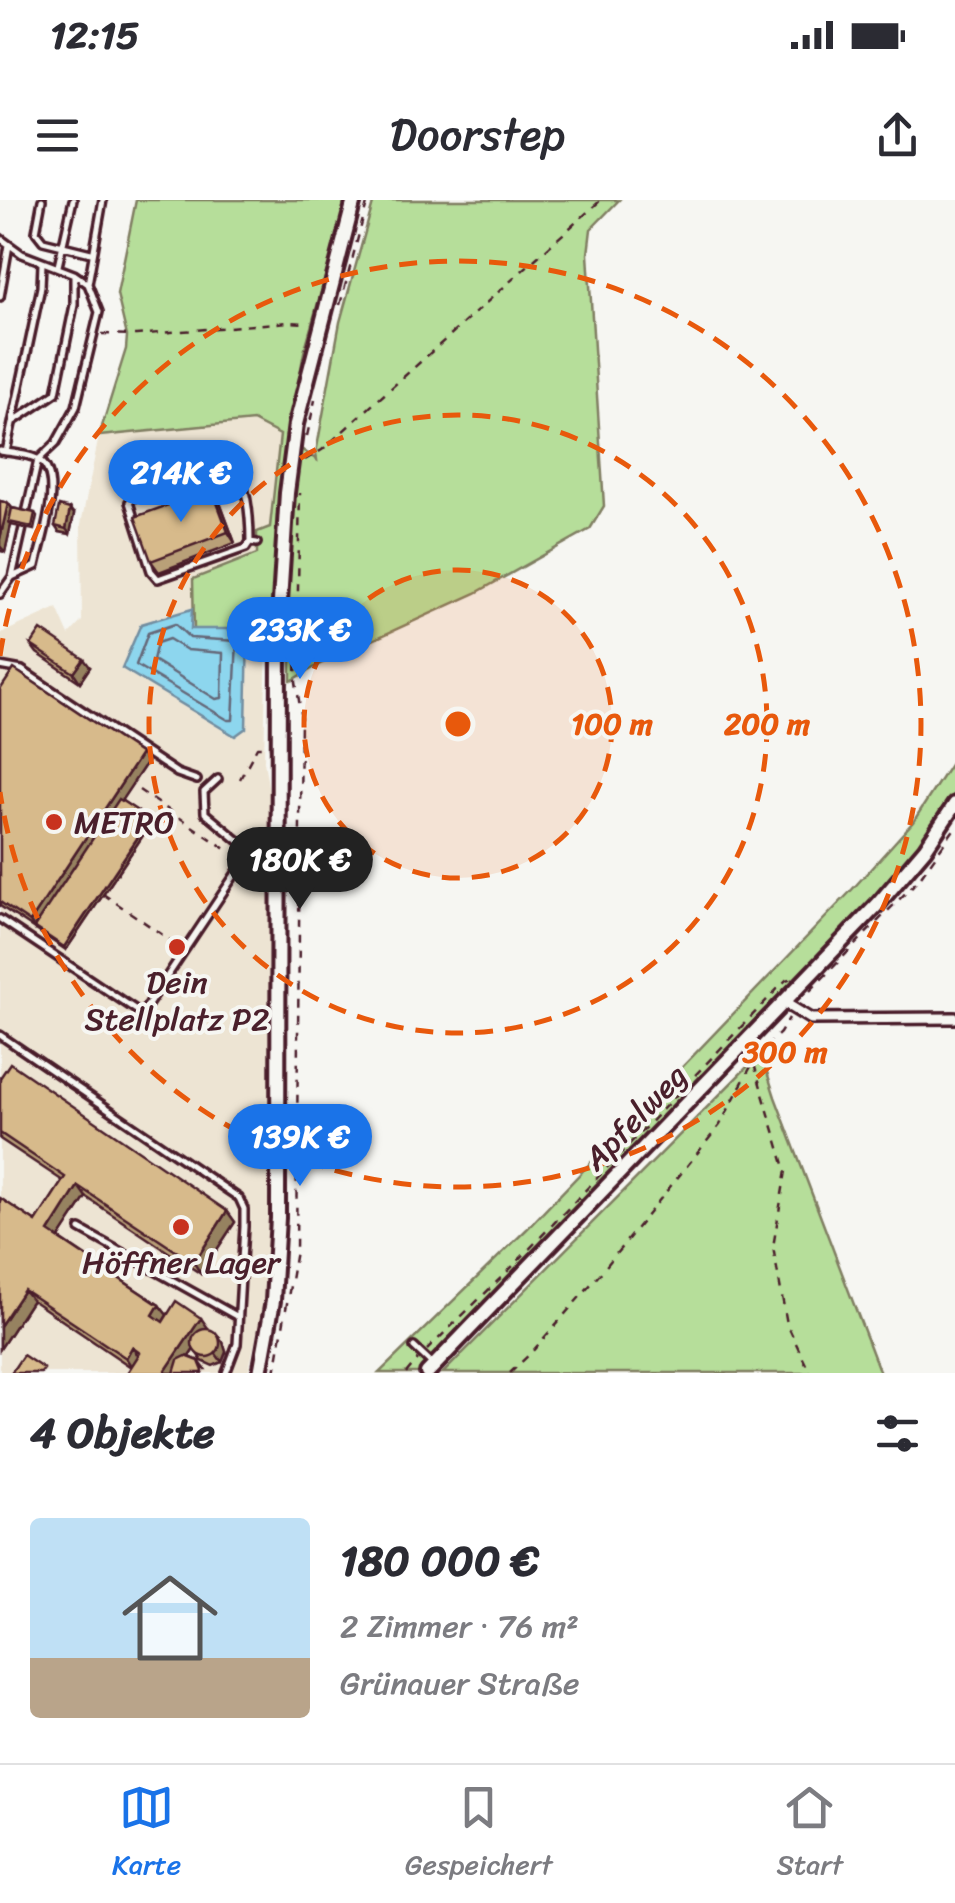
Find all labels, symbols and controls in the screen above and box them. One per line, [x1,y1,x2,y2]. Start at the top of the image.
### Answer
text: 12:15 [50,2,139,69]
text: Doorstep [390,95,565,175]
icon: menu [30,108,85,163]
icon: share [870,108,925,163]
pin: 214K € [100,440,262,525]
text: 214K € [130,444,232,501]
pin: 233K € [219,597,381,682]
text: 233K € [249,601,351,658]
text: 100 m [571,697,653,751]
text: 200 m [724,697,810,751]
centre of rings [440,706,476,742]
place label: METRO [74,794,175,851]
marker: METRO [43,811,65,833]
pin: 180K € [219,827,381,912]
text: 180K € [249,831,351,888]
marker: Dein Stellplatz P2 [166,936,188,958]
place label: Dein Stellplatz P2 [84,954,270,1048]
text: 300 m [741,1025,828,1079]
street label: Apfelweg [568,1050,702,1185]
pin: 139K € [219,1104,381,1189]
text: 139K € [250,1108,350,1165]
marker: Höffner Lager [170,1216,192,1238]
place label: Höffner Lager [82,1234,282,1291]
text: 4 Objekte [30,1396,215,1470]
icon: filters [870,1406,925,1461]
text: 180 000 € [340,1524,539,1598]
icon: home [110,1558,230,1678]
text: 2 Zimmer · 76 m² [340,1598,579,1655]
text: Grünauer Straße [340,1655,579,1712]
tab: Karte [112,1780,181,1889]
tab: Gespeichert [405,1780,552,1889]
tab: Start [776,1780,843,1889]

